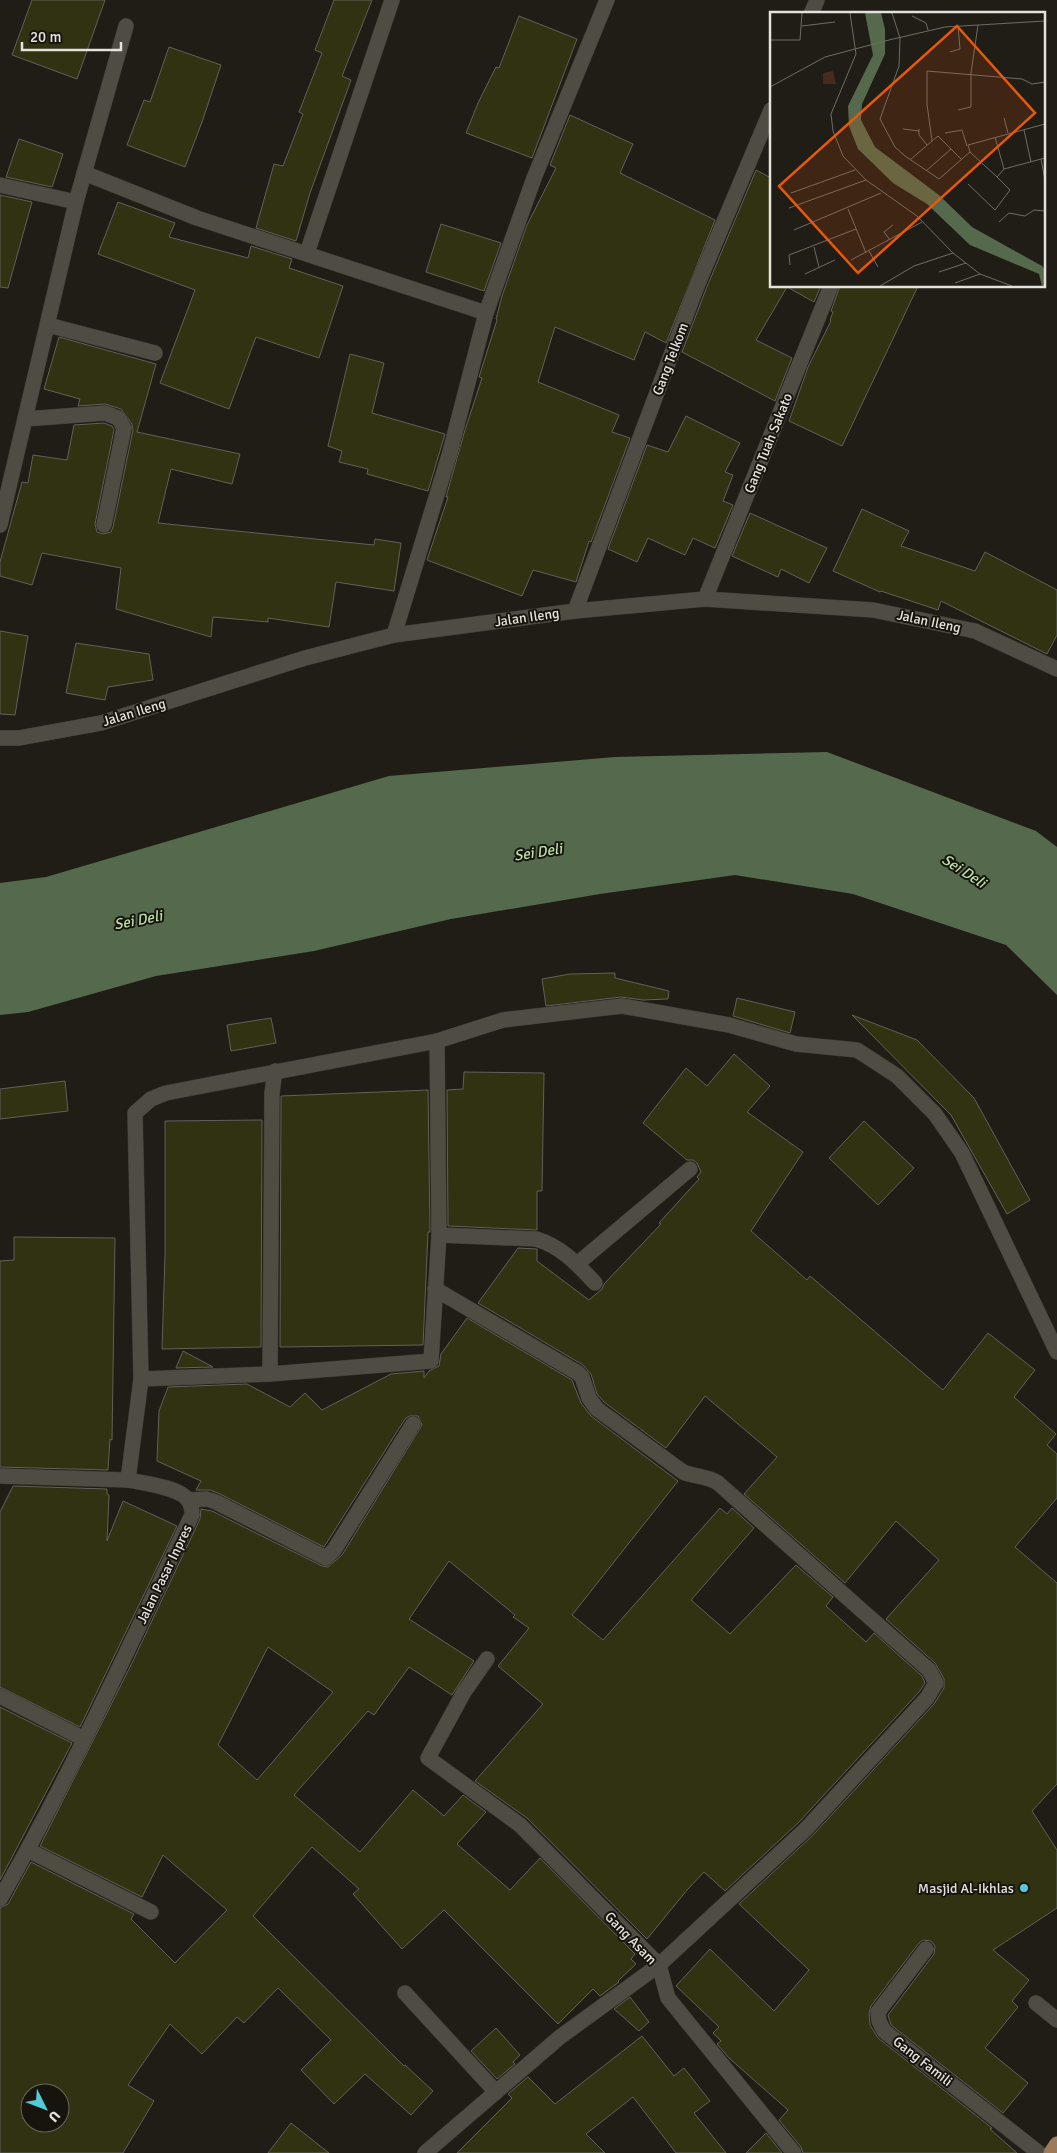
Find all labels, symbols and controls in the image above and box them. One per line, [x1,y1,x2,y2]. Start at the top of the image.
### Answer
inset map [770,12,1044,288]
scale bar [22,20,121,52]
text: 20 m [30,28,61,46]
street label: Gang Telkom [649,321,692,398]
street label: Gang Tuah Sakato [741,391,796,496]
street label: Jalan Ileng [494,605,560,630]
street label: Jalan Ileng [895,606,962,637]
street label: Jalan Ileng [101,695,168,730]
water label: Sei Deli [512,839,565,865]
water label: Sei Deli [939,850,991,893]
water label: Sei Deli [112,906,166,933]
street label: Jalan Pasar Inpres [133,1522,196,1627]
place label: Masjid Al-Ikhlas [918,1880,1014,1897]
marker: Masjid Al-Ikhlas [1018,1882,1030,1894]
street label: Gang Asam [601,1908,660,1968]
street label: Gang Famili [890,2033,956,2090]
north arrow [20,2083,70,2133]
text: U [45,2107,64,2126]

